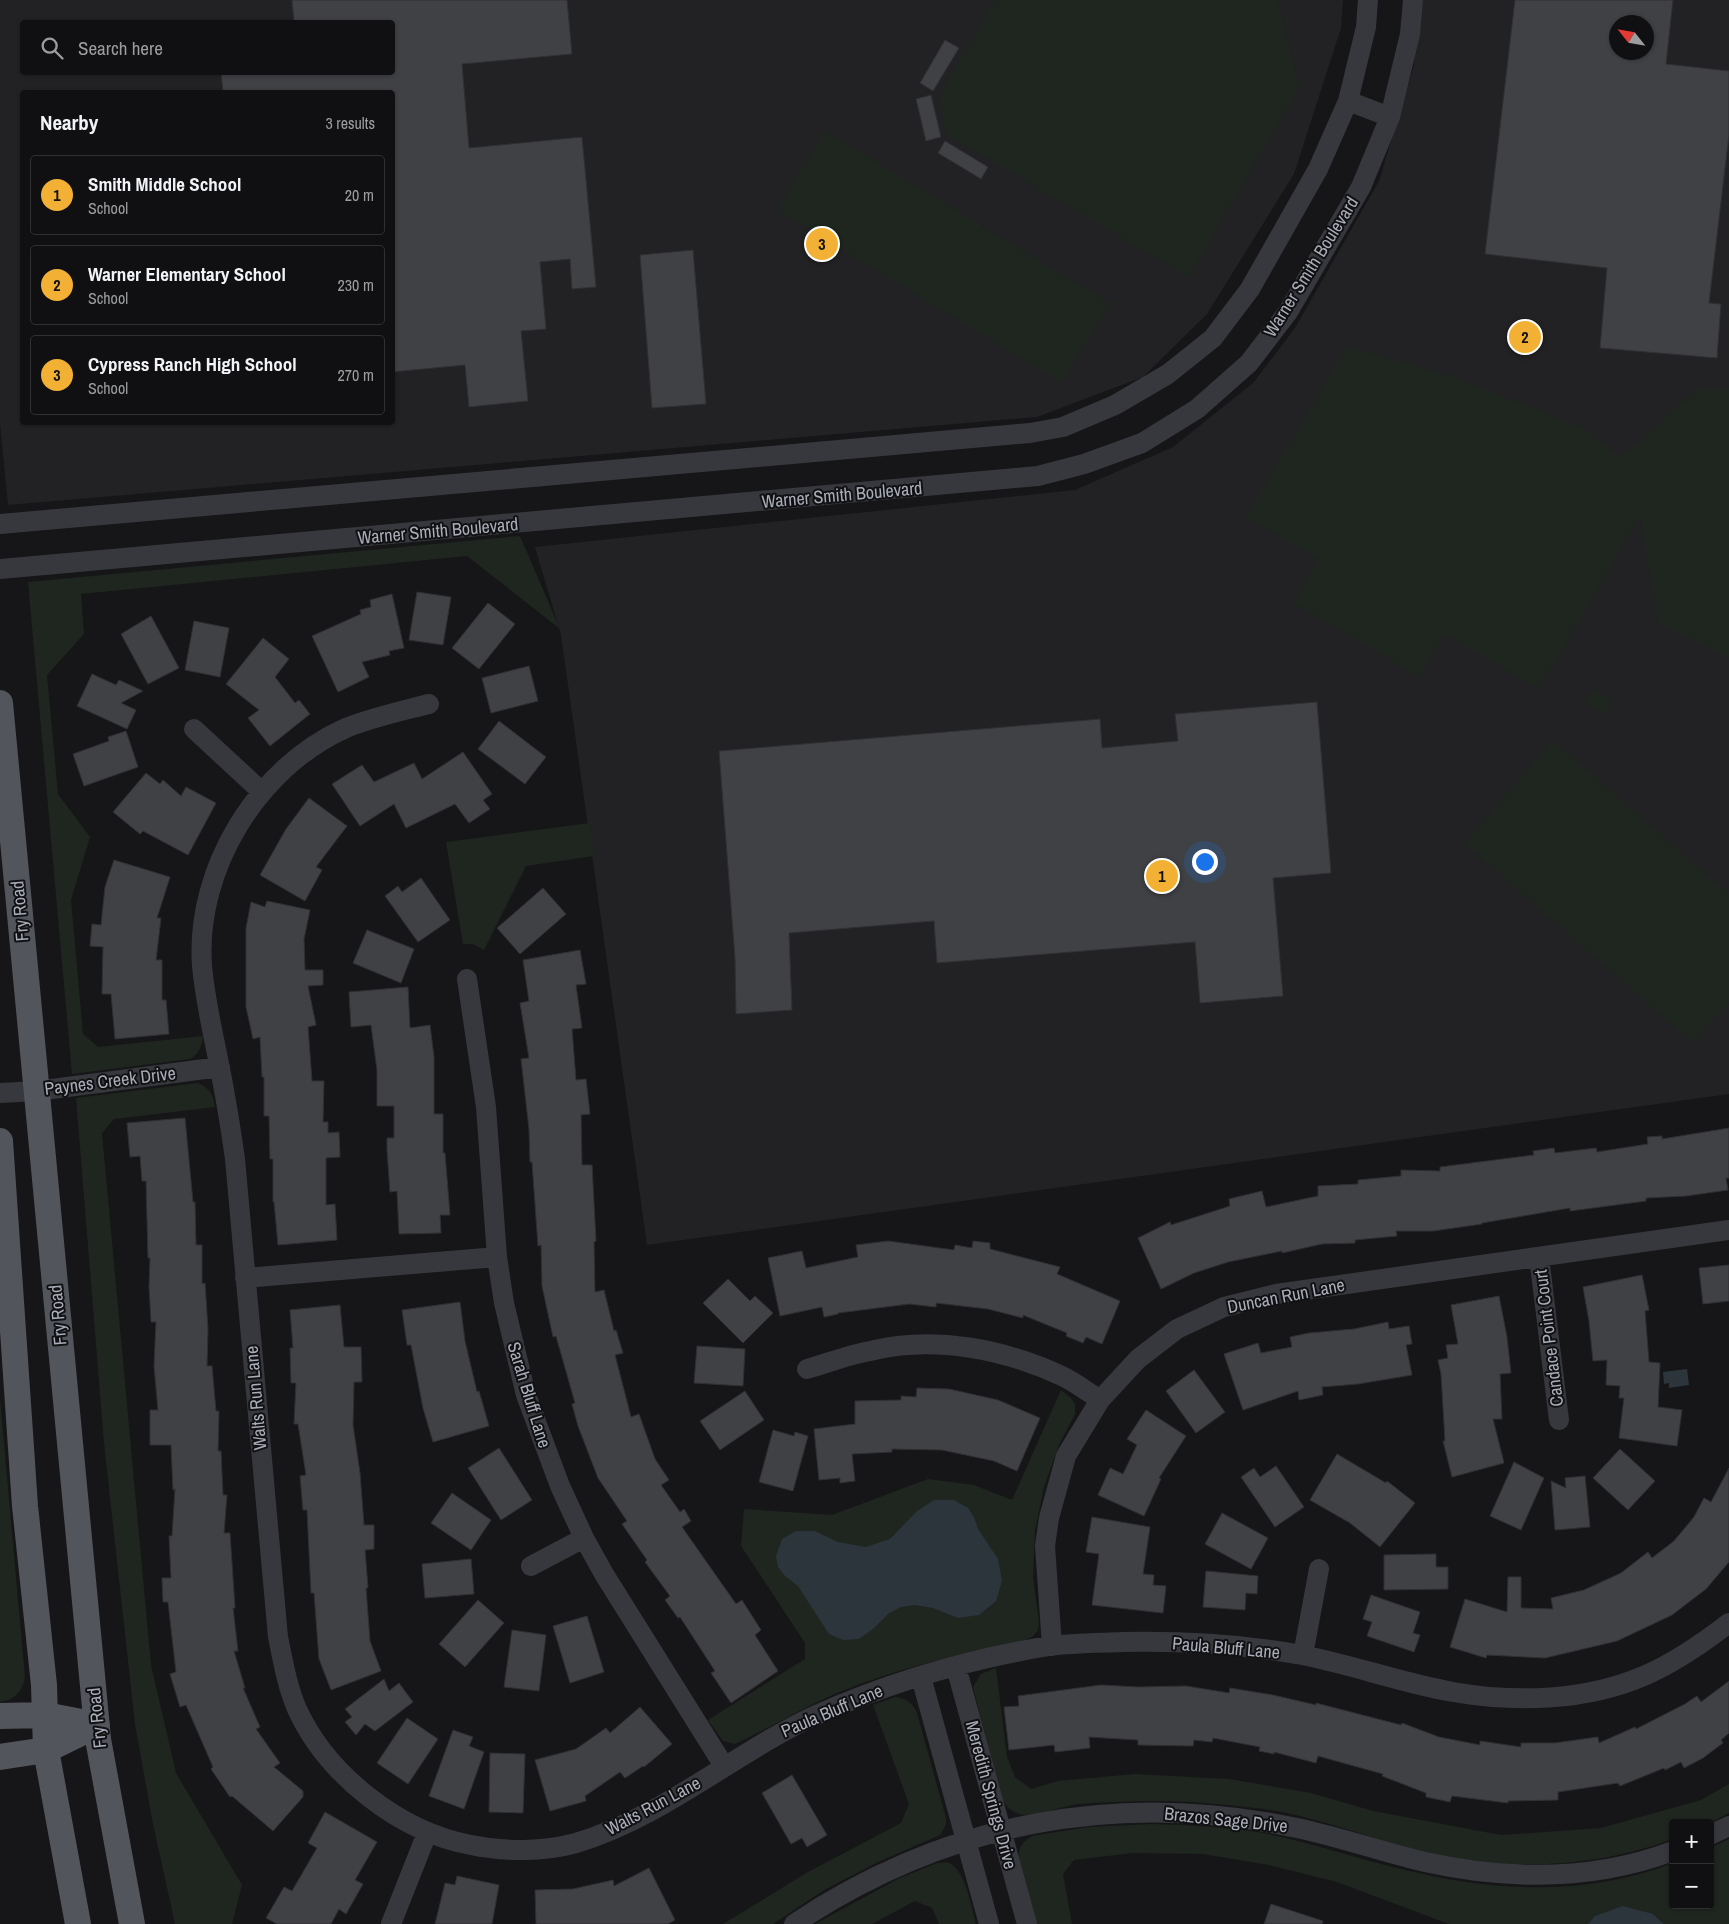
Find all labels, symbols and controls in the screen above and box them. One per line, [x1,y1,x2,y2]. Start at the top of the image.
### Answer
north arrow [1609,15,1654,60]
search box [20,20,395,75]
icon: search [38,34,66,62]
text: Search here [78,35,163,61]
text: Nearby [40,108,98,137]
text: 3 results [325,112,375,134]
text: Smith Middle School [88,171,241,197]
text: 1 [53,184,61,206]
text: 20 m [345,184,374,206]
street label: Warner Smith Boulevard [1257,192,1364,342]
text: School [88,197,128,219]
pin: 3 [806,225,838,263]
text: Warner Elementary School [88,261,286,287]
text: 2 [53,274,61,296]
text: 230 m [338,274,374,296]
text: School [88,287,128,309]
pin: 2 [1509,318,1541,356]
text: Cypress Ranch High School [88,351,297,377]
text: 3 [53,364,61,386]
text: 270 m [338,364,374,386]
text: School [88,377,128,399]
street label: Warner Smith Boulevard [761,475,923,514]
street label: Warner Smith Boulevard [357,511,519,550]
your location [1192,849,1218,875]
pin: 1 [1146,857,1178,895]
street label: Fry Road [4,880,35,942]
street label: Paynes Creek Drive [43,1060,177,1101]
street label: Candace Point Court [1528,1268,1569,1408]
street label: Duncan Run Lane [1225,1272,1347,1319]
street label: Fry Road [42,1284,73,1346]
street label: Sarah Bluff Lane [501,1339,557,1451]
street label: Walts Run Lane [238,1345,273,1451]
street label: Paula Bluff Lane [1171,1630,1281,1665]
street label: Paula Bluff Lane [777,1678,886,1743]
street label: Fry Road [81,1687,112,1750]
street label: Meredith Springs Drive [960,1718,1023,1872]
street label: Walts Run Lane [601,1770,705,1841]
street label: Brazos Sage Drive [1163,1801,1289,1838]
map controls [1669,1819,1714,1909]
button: + [1669,1819,1714,1864]
button: − [1669,1864,1714,1909]

